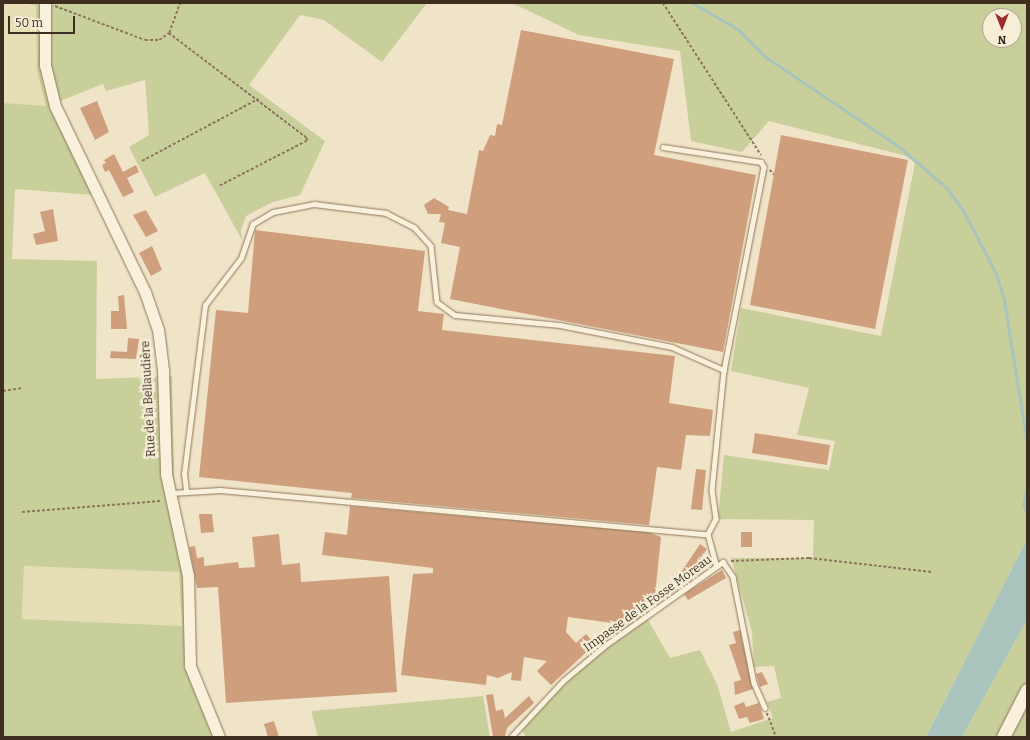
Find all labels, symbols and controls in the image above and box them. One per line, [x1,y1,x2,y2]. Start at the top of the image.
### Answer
scale bar [10,8,77,34]
north arrow [982,8,1022,48]
text: 50 m [15,16,43,30]
text: N [998,33,1006,46]
street label: Rue de la Bellaudière [139,341,159,457]
street label: Impasse de la Fosse Moreau [581,553,715,655]

